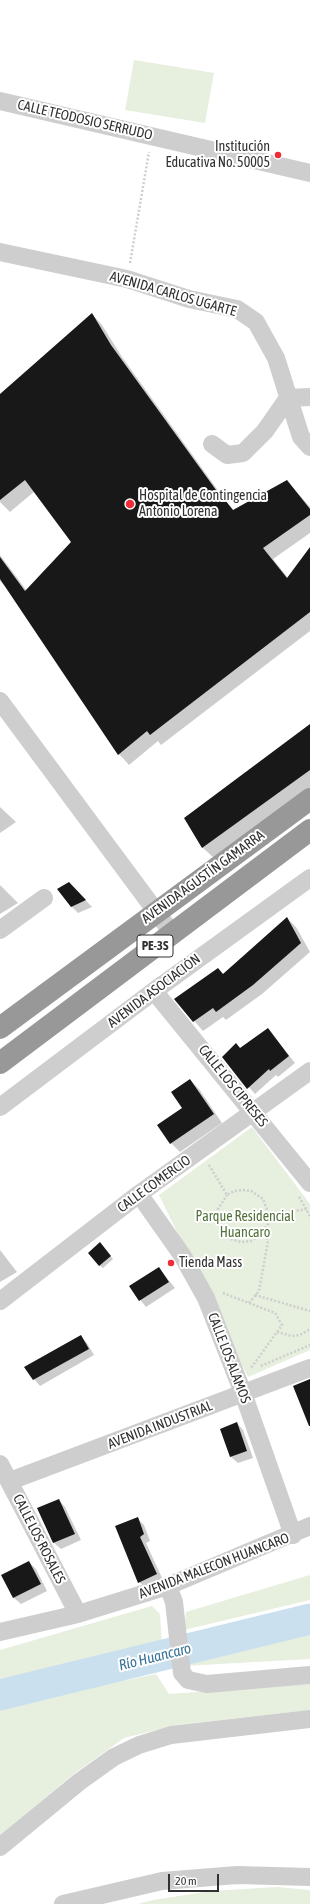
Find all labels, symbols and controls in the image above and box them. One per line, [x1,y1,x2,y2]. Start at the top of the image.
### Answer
street label: CALLE TEODOSIO SERRUDO [16,96,154,144]
place label: Institución Educativa No. 50005 [165,139,270,172]
marker: Institución Educativa No. 50005 [273,150,283,160]
street label: AVENIDA CARLOS UGARTE [108,268,238,320]
place label: Hospital de Contingencia Antonio Lorena [139,488,267,520]
marker: Hospital de Contingencia Antonio Lorena [124,498,136,510]
street label: AVENIDA AGUSTÍN GAMARRA [138,827,268,927]
road number: PE-3S [137,935,173,957]
street label: AVENIDA ASOCIACIÓN [104,951,204,1031]
street label: CALLE LOS CIPRESES [195,1042,271,1130]
street label: CALLE COMERCIO [114,1152,194,1216]
park label: Parque Residencial Huancaro [196,1209,294,1242]
place label: Tienda Mass [179,1255,242,1271]
marker: Tienda Mass [166,1258,176,1268]
street label: CALLE LOS ALAMOS [204,1310,254,1406]
street label: AVENIDA INDUSTRIAL [105,1397,215,1453]
street label: CALLE LOS ROSALES [9,1492,69,1586]
street label: AVENIDA MALECON HUANCARO [137,1530,291,1602]
water label: Río Huancaro [117,1639,193,1675]
scale bar [170,1866,221,1892]
text: 20 m [175,1874,197,1888]

